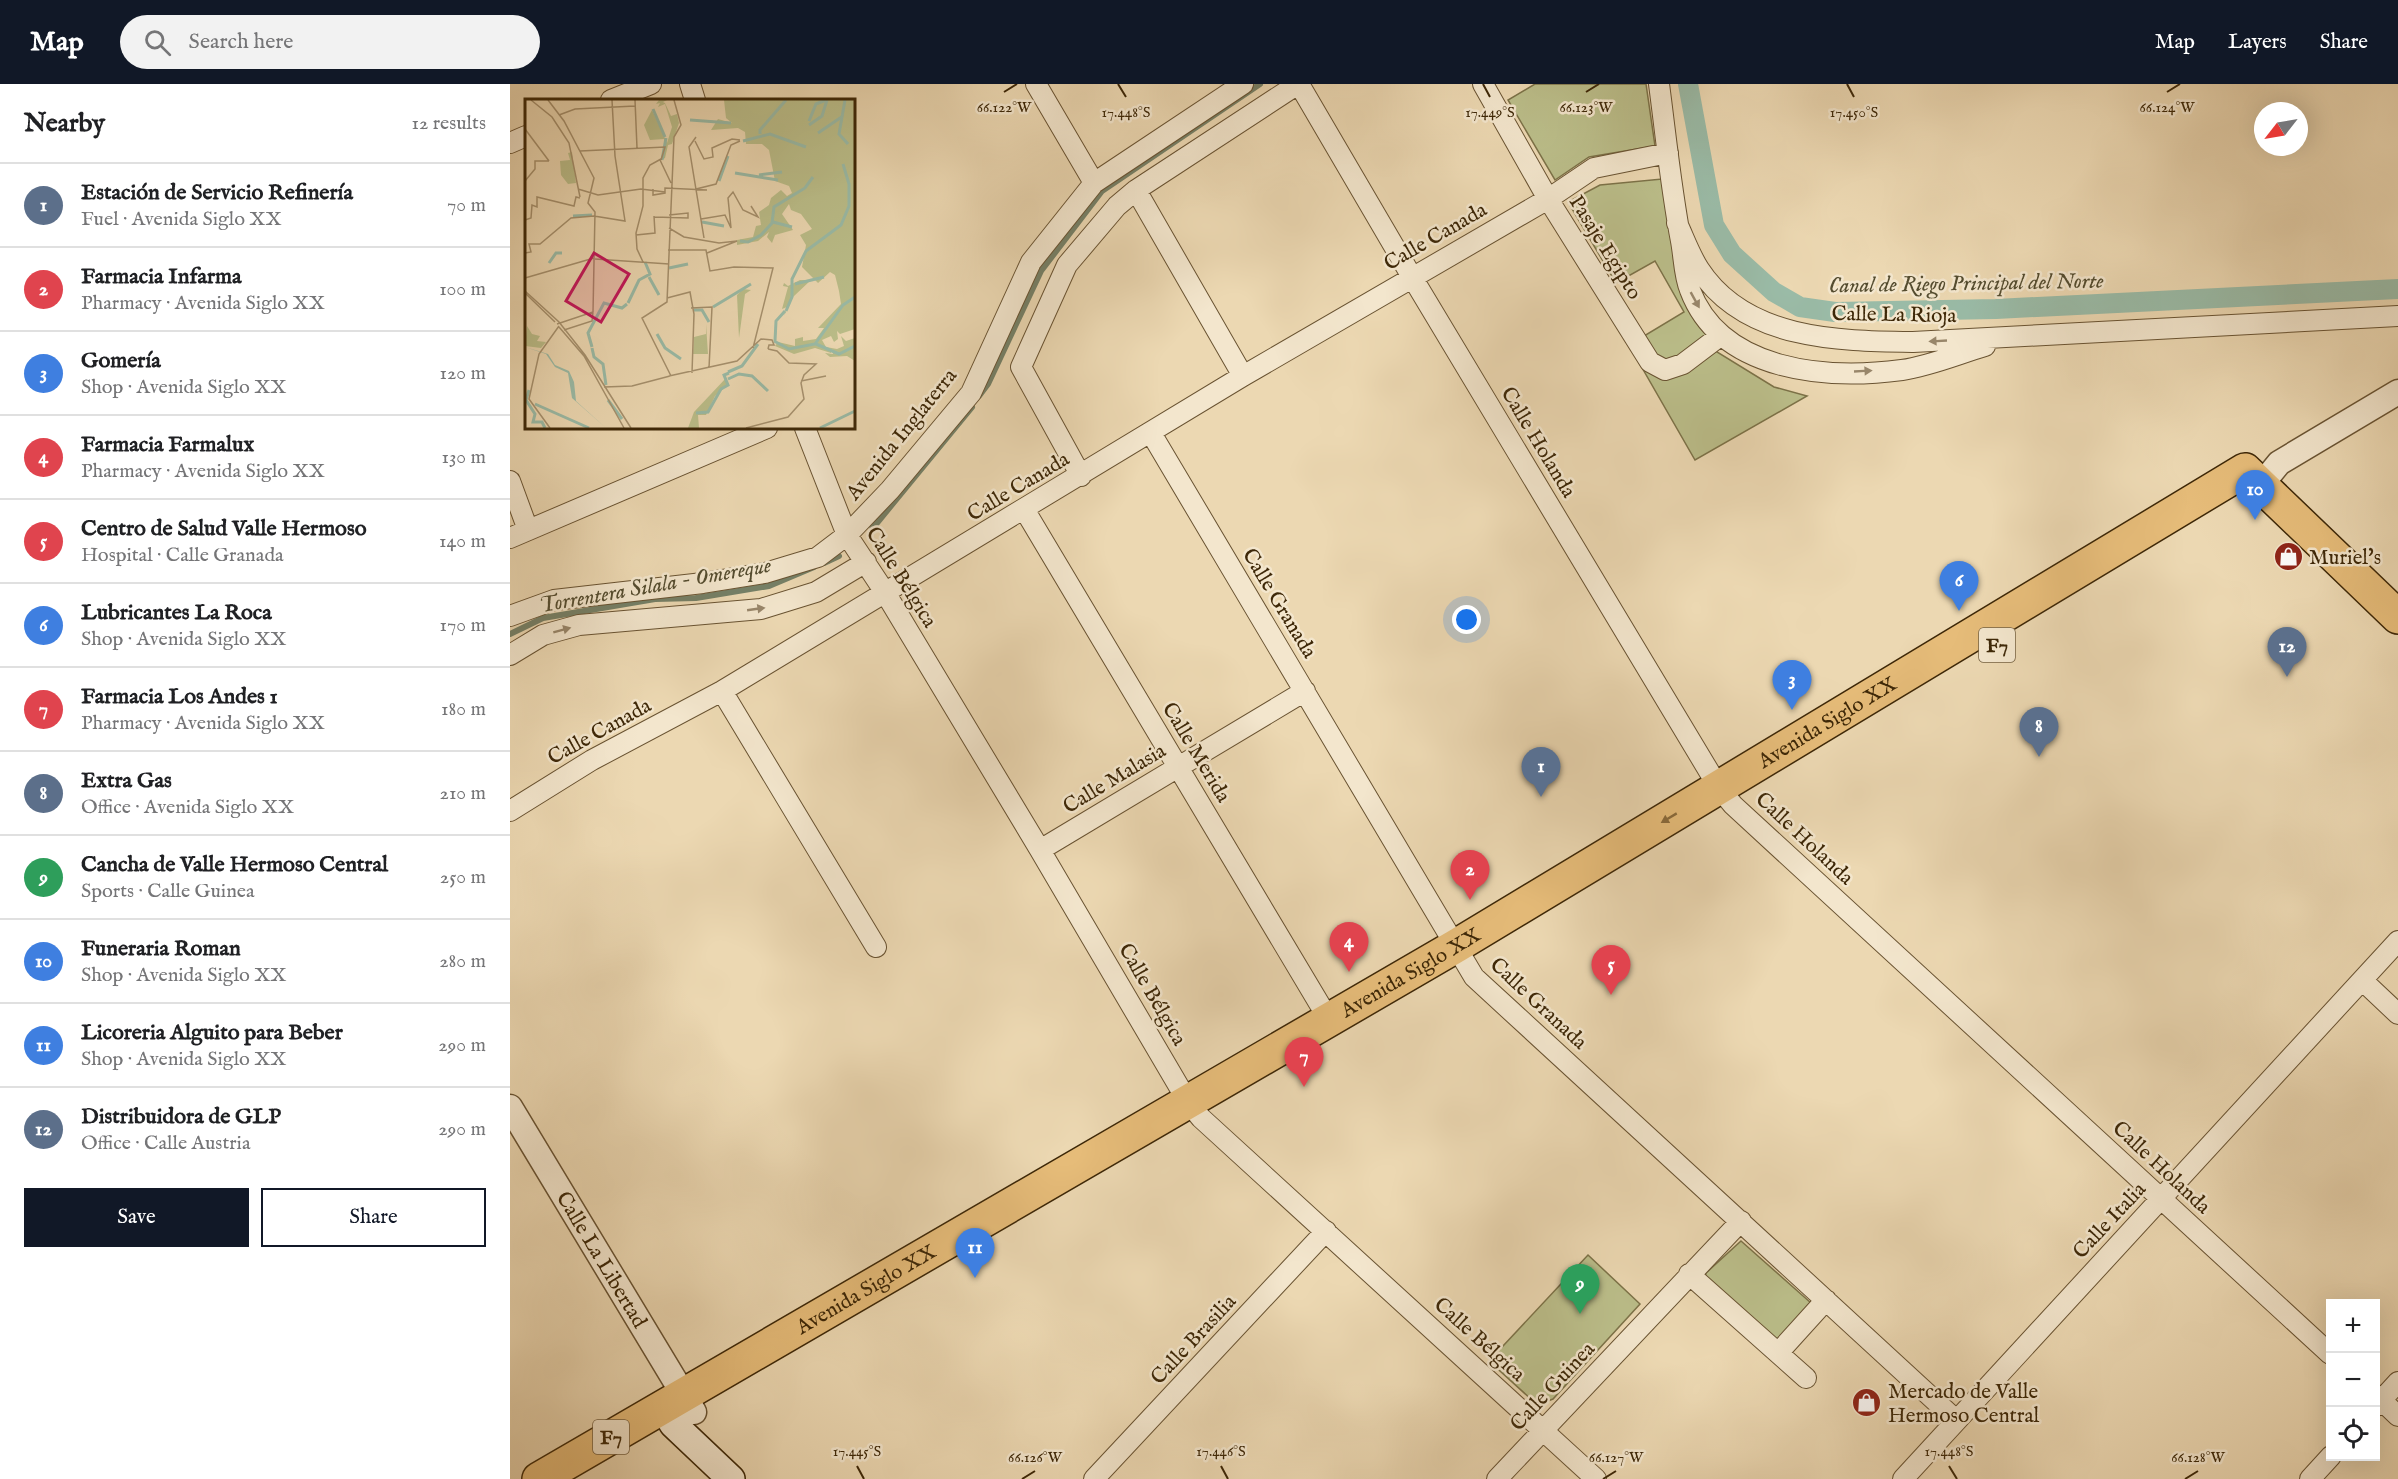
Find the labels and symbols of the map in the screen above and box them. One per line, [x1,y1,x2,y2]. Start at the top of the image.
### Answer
text: 66.122°W [977,98,1032,117]
text: 66.123°W [1559,98,1613,117]
text: 66.124°W [2140,98,2195,117]
inset map [525,99,855,429]
north arrow [2254,102,2308,156]
text: 17.448°S [1102,103,1150,122]
text: 17.449°S [1465,103,1515,122]
text: 17.450°S [1830,103,1878,122]
street label: Pasaje Egipto [1562,191,1647,305]
street label: Calle Canada [1379,197,1493,278]
water label: Canal de Riego Principal del Norte [1828,268,2104,300]
one-way arrow [1690,292,1700,309]
street label: Calle La Rioja [1831,301,1958,330]
one-way arrow [1929,336,1948,346]
street label: Avenida Inglaterra [840,363,964,507]
one-way arrow [1853,367,1872,376]
street label: Calle Holanda [1494,382,1582,504]
street label: Calle Canada [963,446,1076,528]
pin: 10 [2236,470,2274,520]
street label: Calle Bélgica [859,522,943,634]
shop icon: Muriel's [2272,541,2304,573]
street label: Calle Granada [1235,544,1323,665]
place label: Muriel's [2309,545,2381,572]
water label: Torrentera Silala - Omereque [537,552,774,620]
pin: 6 [1940,562,1978,611]
one-way arrow [746,604,765,614]
your location [1452,605,1481,634]
one-way arrow [553,624,571,634]
road number: F7 [1979,628,2015,662]
pin: 12 [2268,628,2306,677]
pin: 3 [1772,660,1812,710]
street label: Avenida Siglo XX [1753,671,1902,776]
street label: Calle Canada [543,692,657,772]
street label: Calle Merida [1155,698,1237,809]
pin: 8 [2020,708,2059,757]
street label: Calle Malasia [1058,738,1172,821]
pin: 1 [1522,748,1560,797]
street label: Calle Holanda [1749,787,1860,892]
one-way arrow [1660,813,1677,823]
pin: 2 [1450,850,1490,900]
pin: 4 [1330,922,1368,972]
street label: Avenida Siglo XX [1335,922,1486,1026]
street label: Calle Bélgica [1112,939,1192,1052]
pin: 5 [1592,946,1630,995]
street label: Calle Granada [1484,952,1593,1057]
pin: 7 [1284,1038,1324,1087]
street label: Calle Holanda [2106,1116,2217,1221]
street label: Calle Italia [2068,1176,2153,1265]
street label: Calle La Libertad [549,1187,653,1334]
pin: 11 [956,1228,994,1278]
street label: Avenida Siglo XX [791,1239,941,1342]
pin: 9 [1560,1264,1600,1314]
street label: Calle Brasilia [1145,1289,1243,1391]
street label: Calle Bélgica [1428,1292,1531,1389]
street label: Calle Guinea [1505,1336,1602,1437]
place label: Mercado de Valle Hermoso Central [1888,1379,2040,1430]
shop icon: Mercado de Valle Hermoso Central [1851,1387,1883,1419]
road number: F7 [593,1420,629,1454]
text: 17.445°S [833,1442,881,1461]
text: 17.446°S [1196,1442,1246,1461]
text: 17.448°S [1925,1442,1973,1461]
text: 66.126°W [1008,1448,1063,1467]
text: 66.127°W [1589,1448,1644,1467]
text: 66.128°W [2171,1448,2225,1467]

